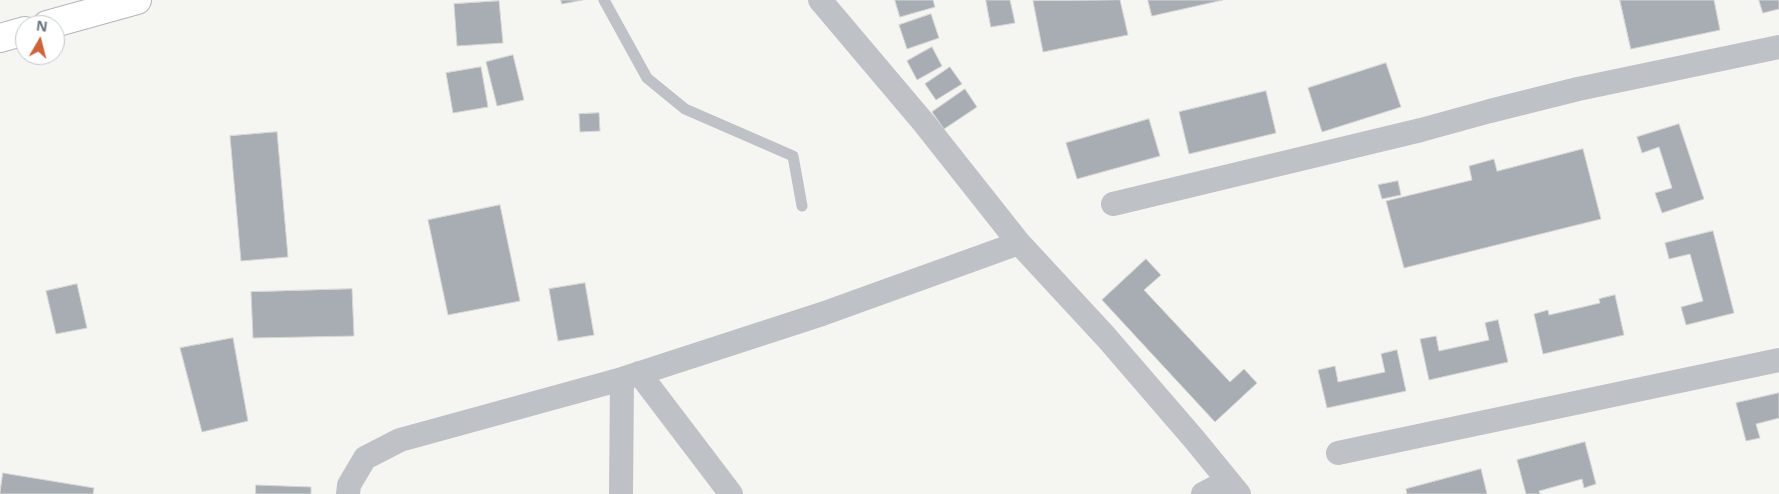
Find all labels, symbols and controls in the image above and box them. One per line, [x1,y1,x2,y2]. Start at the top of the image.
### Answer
north arrow [15,15,65,65]
text: N [35,15,49,36]

